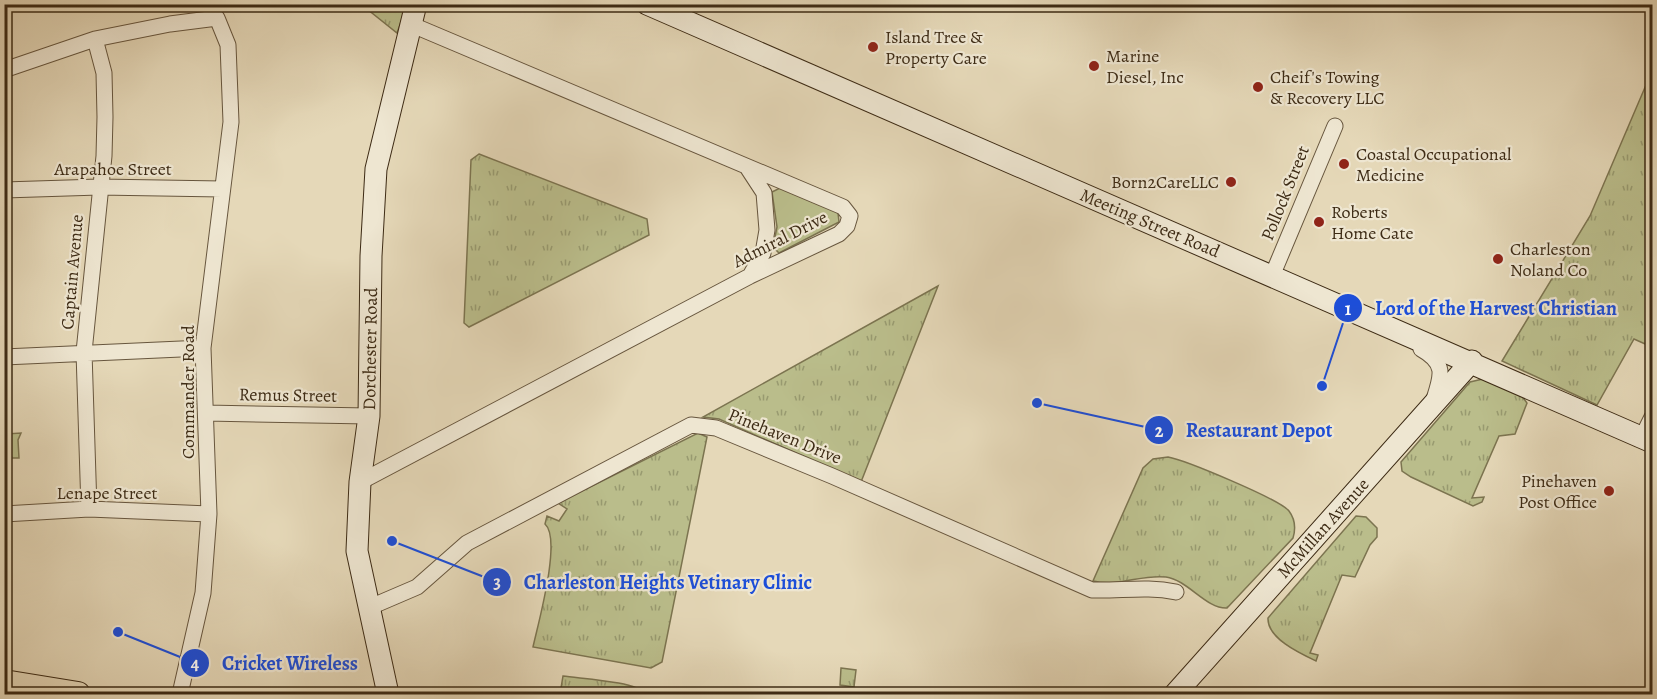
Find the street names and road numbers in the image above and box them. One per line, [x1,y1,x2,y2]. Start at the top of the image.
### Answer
street label: Pollock Street [1255,142,1315,244]
street label: Arapahoe Street [53,157,172,181]
street label: Meeting Street Road [1076,183,1224,263]
street label: Admiral Drive [728,205,832,274]
street label: Captain Avenue [55,213,89,331]
street label: Dorchester Road [357,287,383,411]
street label: Commander Road [176,325,200,459]
street label: Remus Street [239,382,337,408]
street label: Pinehaven Drive [725,402,845,470]
street label: McMillan Avenue [1272,473,1374,583]
street label: Lenape Street [57,481,157,505]

